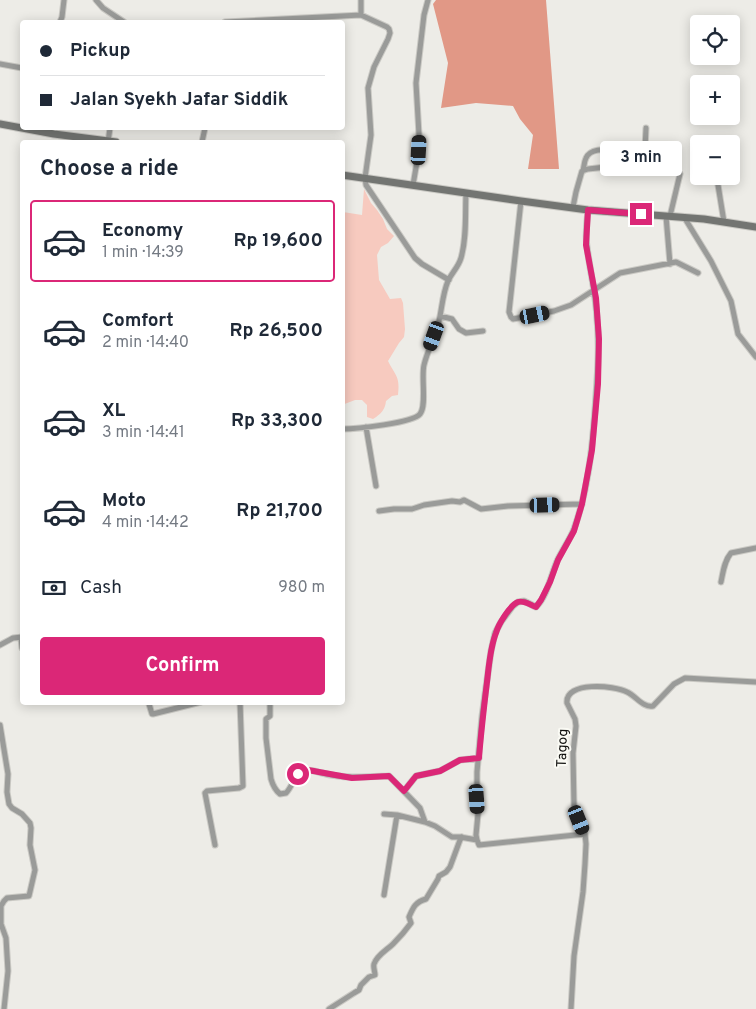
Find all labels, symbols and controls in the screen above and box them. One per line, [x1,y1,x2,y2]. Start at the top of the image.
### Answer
map controls [690,15,740,185]
button: locate [690,15,740,65]
text: Pickup [70,39,130,63]
button: + [690,75,740,125]
text: Jalan Syekh Jafar Siddik [70,88,288,112]
car [410,135,427,165]
button: − [690,135,740,185]
callout: 3 min [600,142,682,176]
text: 3 min [620,148,662,168]
text: Choose a ride [40,156,178,183]
route end [630,203,652,225]
icon: car [42,219,87,264]
text: Economy [102,219,183,243]
text: Rp 19,600 [233,229,323,253]
text: 1 min · 14:39 [102,243,184,263]
car [518,305,551,325]
icon: car [42,309,87,354]
text: Comfort [102,309,174,333]
text: Rp 26,500 [230,319,323,343]
car [421,319,446,353]
text: 2 min · 14:40 [102,333,189,353]
icon: car [42,399,87,444]
text: XL [102,399,125,423]
text: Rp 33,300 [231,409,323,433]
text: 3 min · 14:41 [102,423,185,443]
icon: car [42,489,87,534]
text: Moto [102,489,146,513]
car [529,497,560,513]
text: Rp 21,700 [236,499,323,523]
text: 4 min · 14:42 [102,513,189,533]
icon: cash [40,574,68,602]
text: Cash [80,576,122,600]
text: 980 m [278,578,325,598]
button: Confirm [40,637,325,695]
street label: Tagog [554,728,572,768]
route start [287,763,309,785]
car [468,784,485,814]
car [566,803,591,837]

